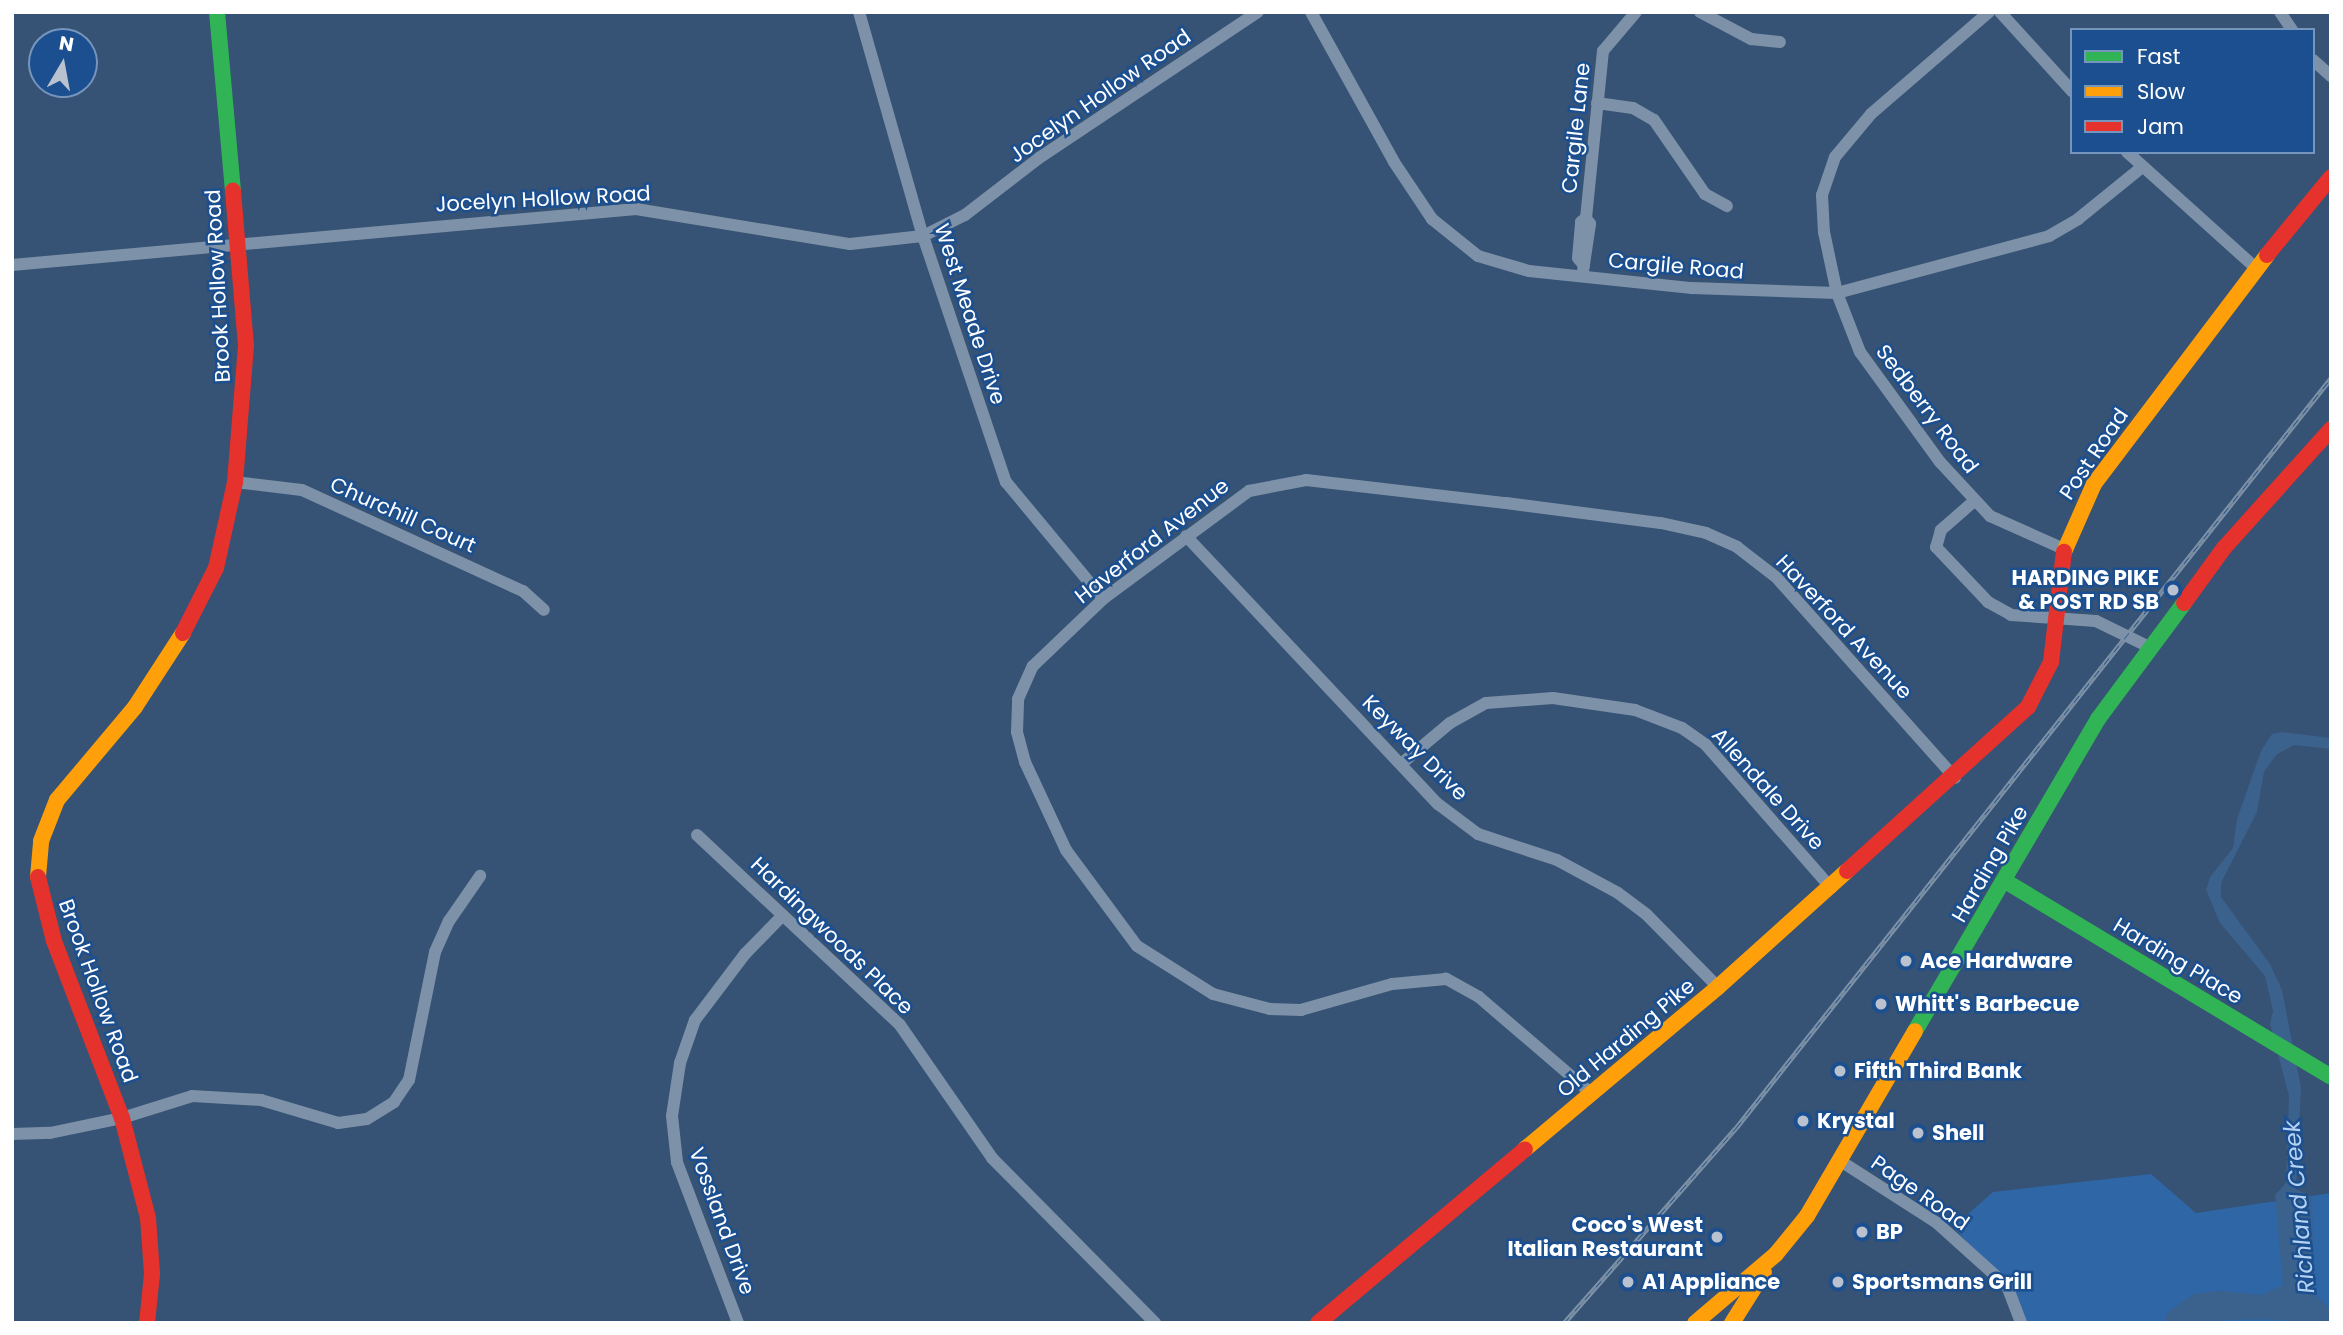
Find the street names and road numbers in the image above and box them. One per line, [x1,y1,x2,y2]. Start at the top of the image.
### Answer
street label: Jocelyn Hollow Road [1004,24,1196,168]
street label: Cargile Lane [1557,61,1595,195]
street label: Jocelyn Hollow Road [435,181,651,217]
street label: Brook Hollow Road [200,189,236,383]
street label: West Meade Drive [929,220,1011,408]
street label: Cargile Road [1607,248,1745,284]
street label: Sedberry Road [1870,340,1984,478]
street label: Post Road [2054,404,2134,504]
street label: Churchill Court [326,472,480,558]
street label: Haverford Avenue [1070,473,1234,609]
street label: Haverford Avenue [1771,550,1917,704]
street label: Keyway Drive [1357,690,1473,806]
street label: Allendale Drive [1707,723,1829,855]
street label: Harding Pike [1947,801,2033,927]
street label: Hardingwoods Place [746,852,918,1020]
street label: Brook Hollow Road [53,896,143,1086]
street label: Harding Place [2109,912,2247,1010]
street label: Old Harding Pike [1552,973,1700,1103]
street label: Vossland Drive [684,1144,760,1298]
street label: Page Road [1866,1150,1974,1236]

